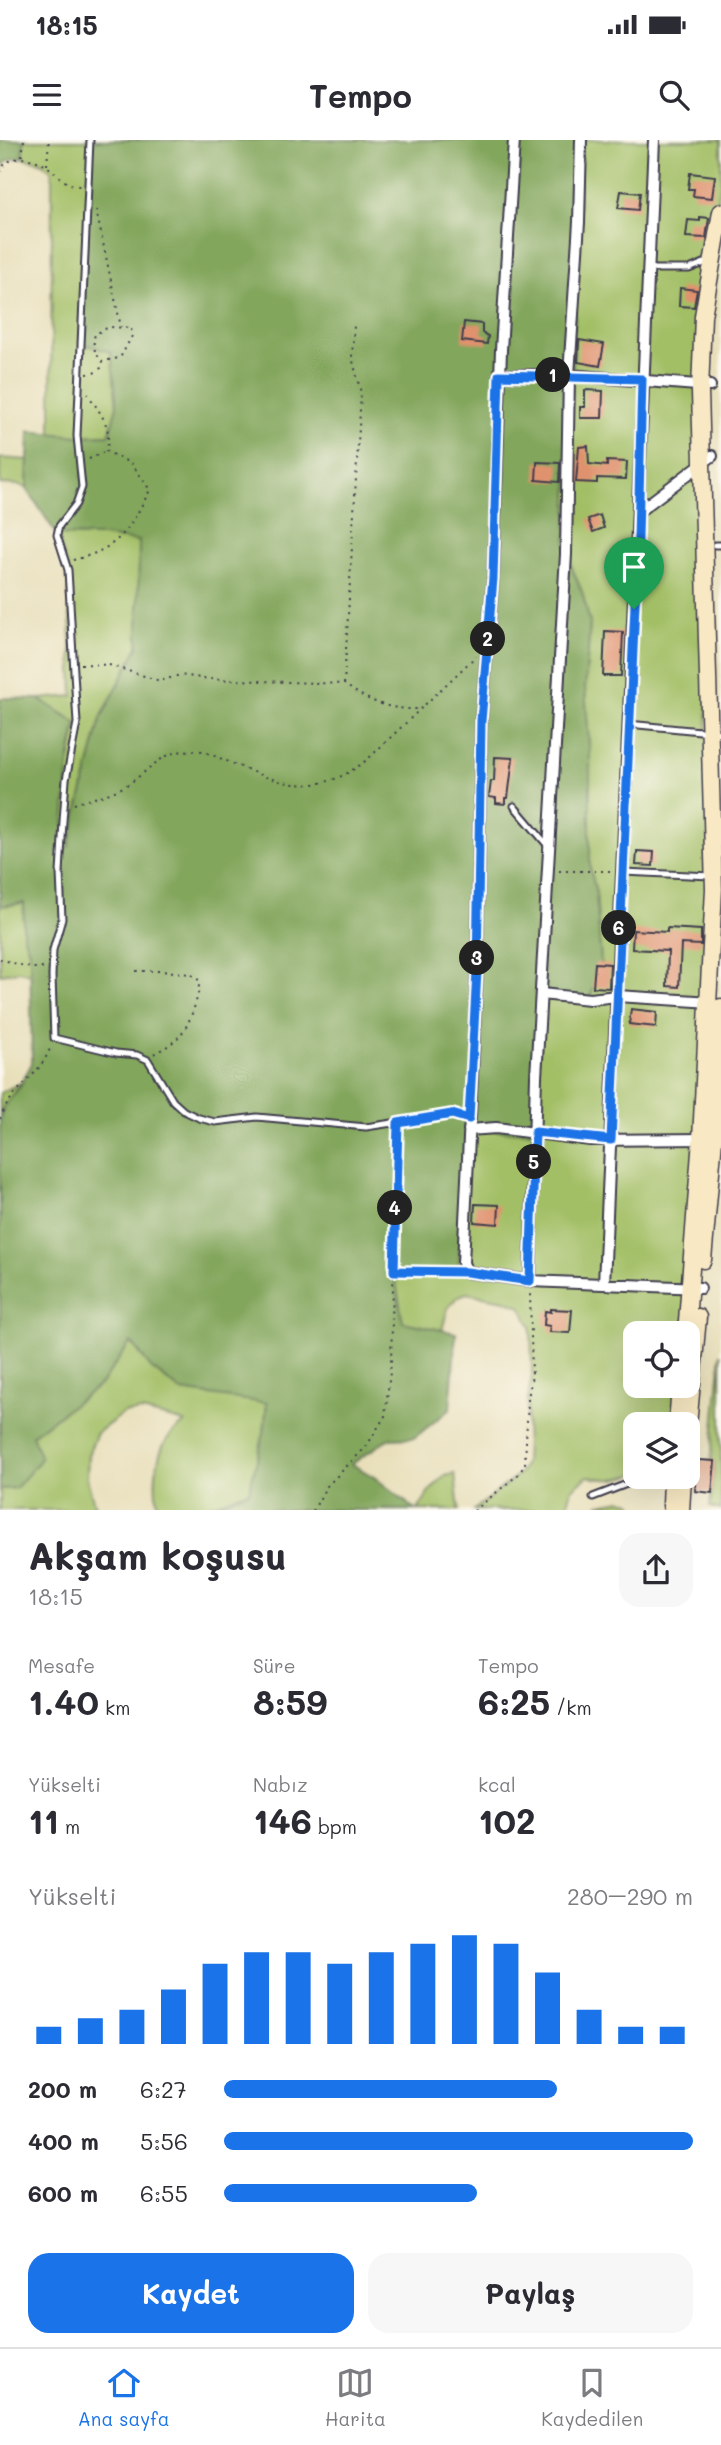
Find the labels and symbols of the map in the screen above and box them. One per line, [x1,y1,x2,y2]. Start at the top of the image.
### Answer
pin: 1 [536,358,570,392]
pin [604,537,664,609]
pin: 2 [470,622,505,656]
pin: 6 [602,910,636,946]
pin: 3 [460,940,494,976]
pin: 5 [516,1144,552,1180]
pin: 4 [378,1190,412,1226]

